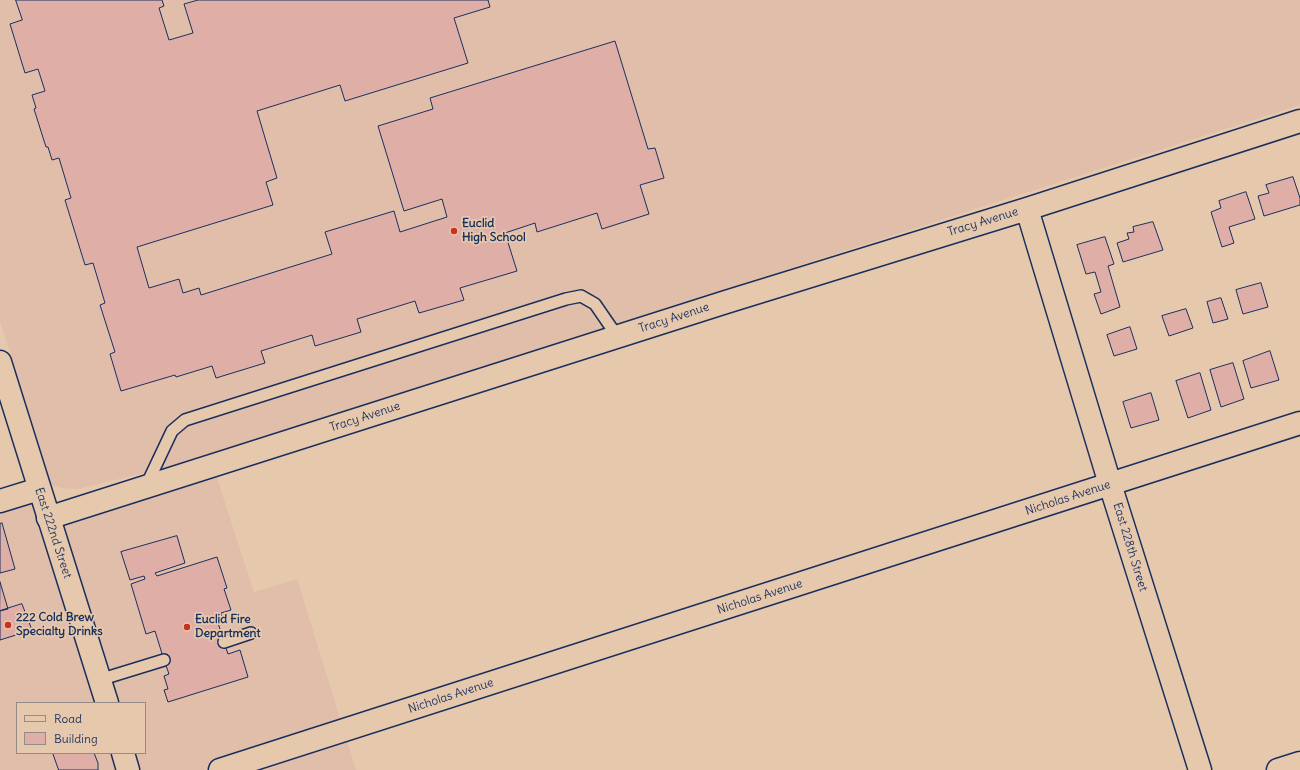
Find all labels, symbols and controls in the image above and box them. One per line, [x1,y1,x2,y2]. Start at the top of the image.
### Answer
street label: Tracy Avenue [946,204,1020,240]
place label: Euclid High School [462,217,526,245]
marker: Euclid High School [449,226,459,236]
street label: Tracy Avenue [637,300,711,336]
street label: Tracy Avenue [328,399,402,435]
street label: Nicholas Avenue [1024,477,1112,519]
street label: East 222nd Street [32,486,74,580]
street label: East 228th Street [1110,501,1150,593]
street label: Nicholas Avenue [716,576,804,618]
place label: 222 Cold Brew Specialty Drinks [16,611,103,639]
place label: Euclid Fire Department [195,613,260,641]
marker: 222 Cold Brew Specialty Drinks [3,620,13,630]
marker: Euclid Fire Department [182,622,192,632]
street label: Nicholas Avenue [407,675,495,717]
legend [16,702,146,754]
text: Road [54,711,82,726]
text: Building [54,731,98,746]

